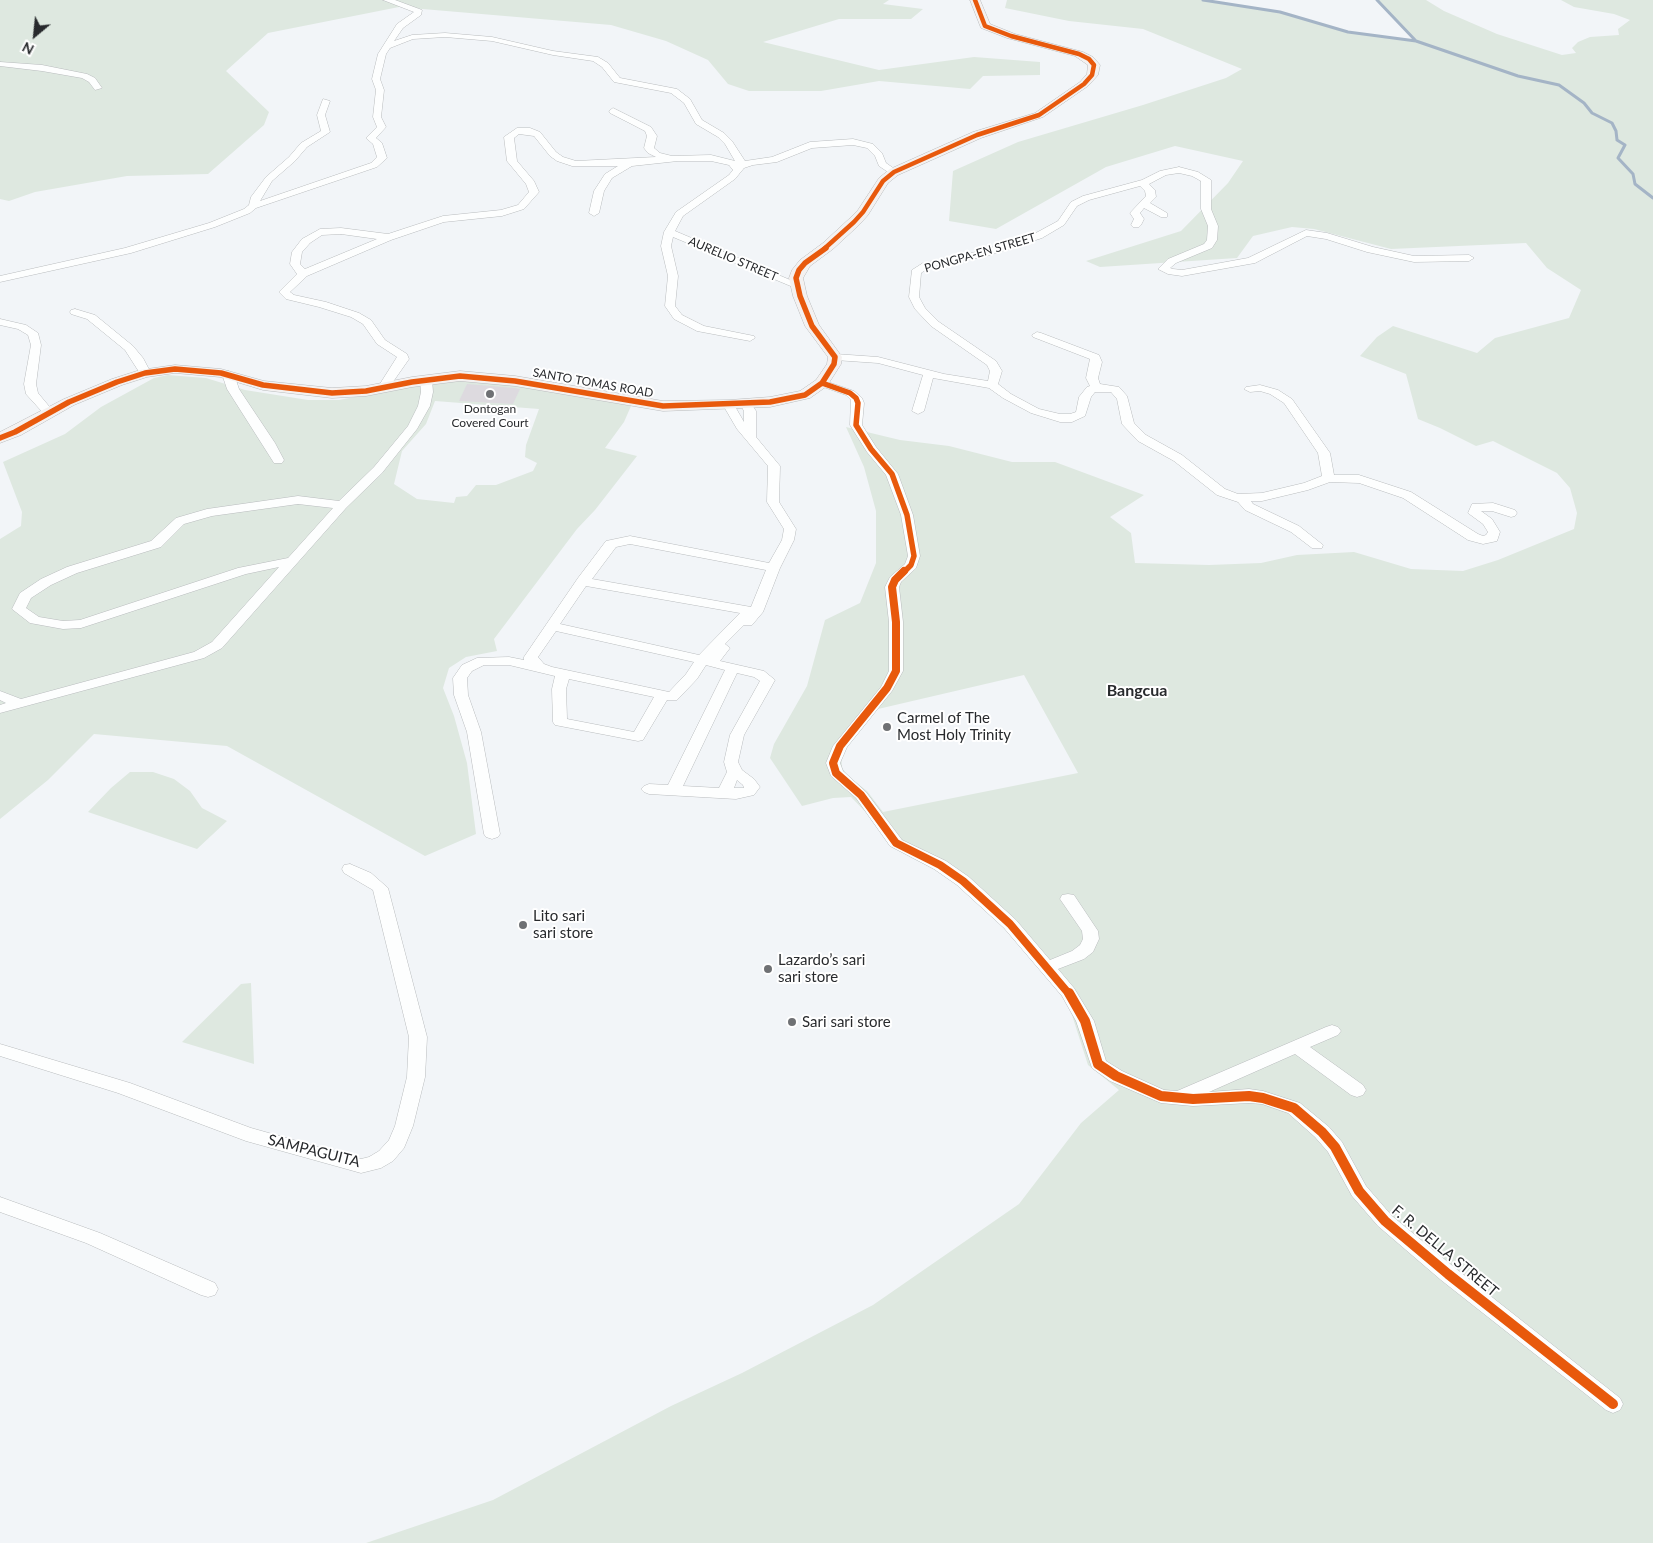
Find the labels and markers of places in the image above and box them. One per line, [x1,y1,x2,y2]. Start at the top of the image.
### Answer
marker: Dontogan Covered Court [484,388,496,400]
place label: Dontogan Covered Court [451,402,529,430]
place label: Carmel of The Most Holy Trinity [897,709,1011,744]
marker: Carmel of The Most Holy Trinity [881,721,893,733]
place label: Lito sari sari store [533,907,593,942]
marker: Lito sari sari store [517,919,529,931]
place label: Lazardo’s sari sari store [778,951,865,986]
marker: Lazardo’s sari sari store [762,963,774,975]
place label: Sari sari store [802,1013,891,1031]
marker: Sari sari store [786,1016,798,1028]

